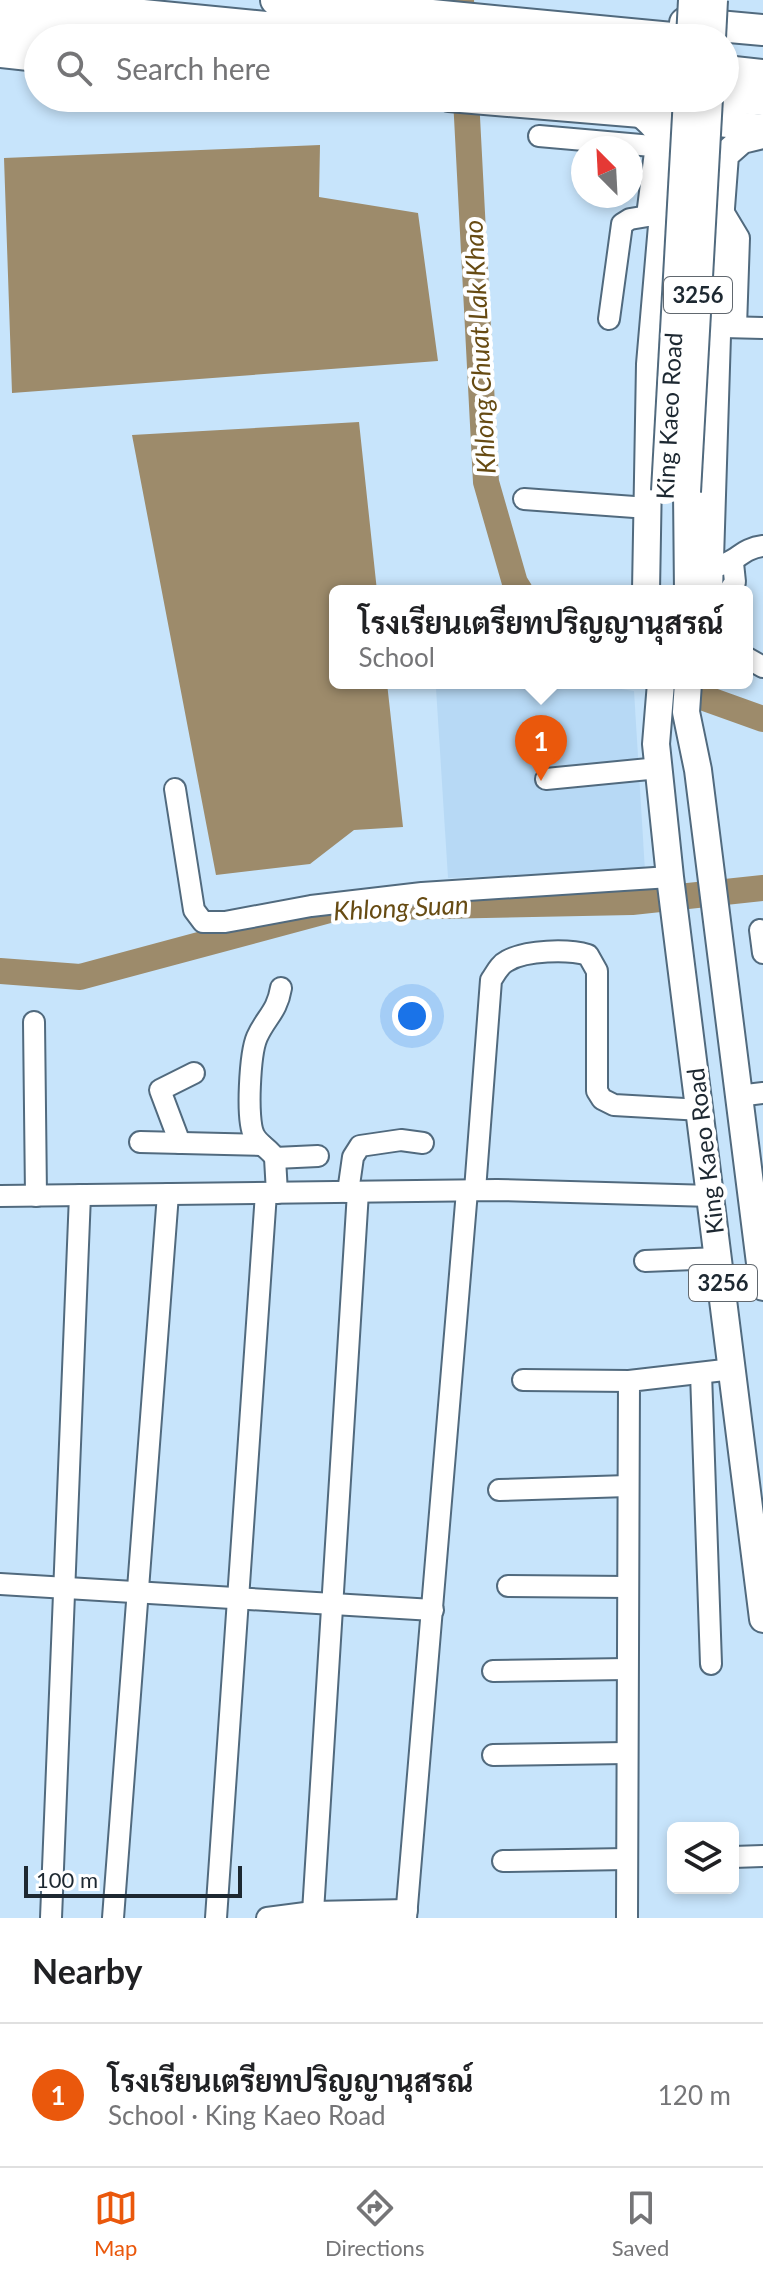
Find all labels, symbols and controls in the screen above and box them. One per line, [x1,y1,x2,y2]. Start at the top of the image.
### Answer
search box [24,24,739,112]
icon: search [52,46,96,90]
text: Search here [116,50,271,86]
north arrow [571,136,643,208]
water label: Khlong Chuat Lak Khao [456,219,502,475]
road number: 3256 [664,277,732,313]
street label: King Kaeo Road [650,332,687,500]
popup [329,585,753,689]
text: โรงเรียนเตรียทปริญญานุสรณ์ [358,604,724,640]
text: School [358,641,435,673]
pin: 1 [515,715,567,781]
water label: Khlong Suan [332,887,469,927]
your location [392,996,432,1036]
street label: King Kaeo Road [680,1066,729,1236]
road number: 3256 [689,1265,757,1301]
map controls [667,1822,739,1894]
button: layers [667,1822,739,1894]
scale bar [24,1862,242,1898]
text: 100 m [36,1866,98,1893]
text: Nearby [32,1950,143,1991]
text: โรงเรียนเตรียทปริญญานุสรณ์ [108,2062,473,2098]
text: 1 [50,2079,66,2111]
text: 120 m [658,2079,731,2111]
text: School · King Kaeo Road [108,2099,386,2131]
tab: Map [94,2186,138,2261]
tab: Directions [325,2186,424,2261]
tab: Saved [612,2186,669,2261]

